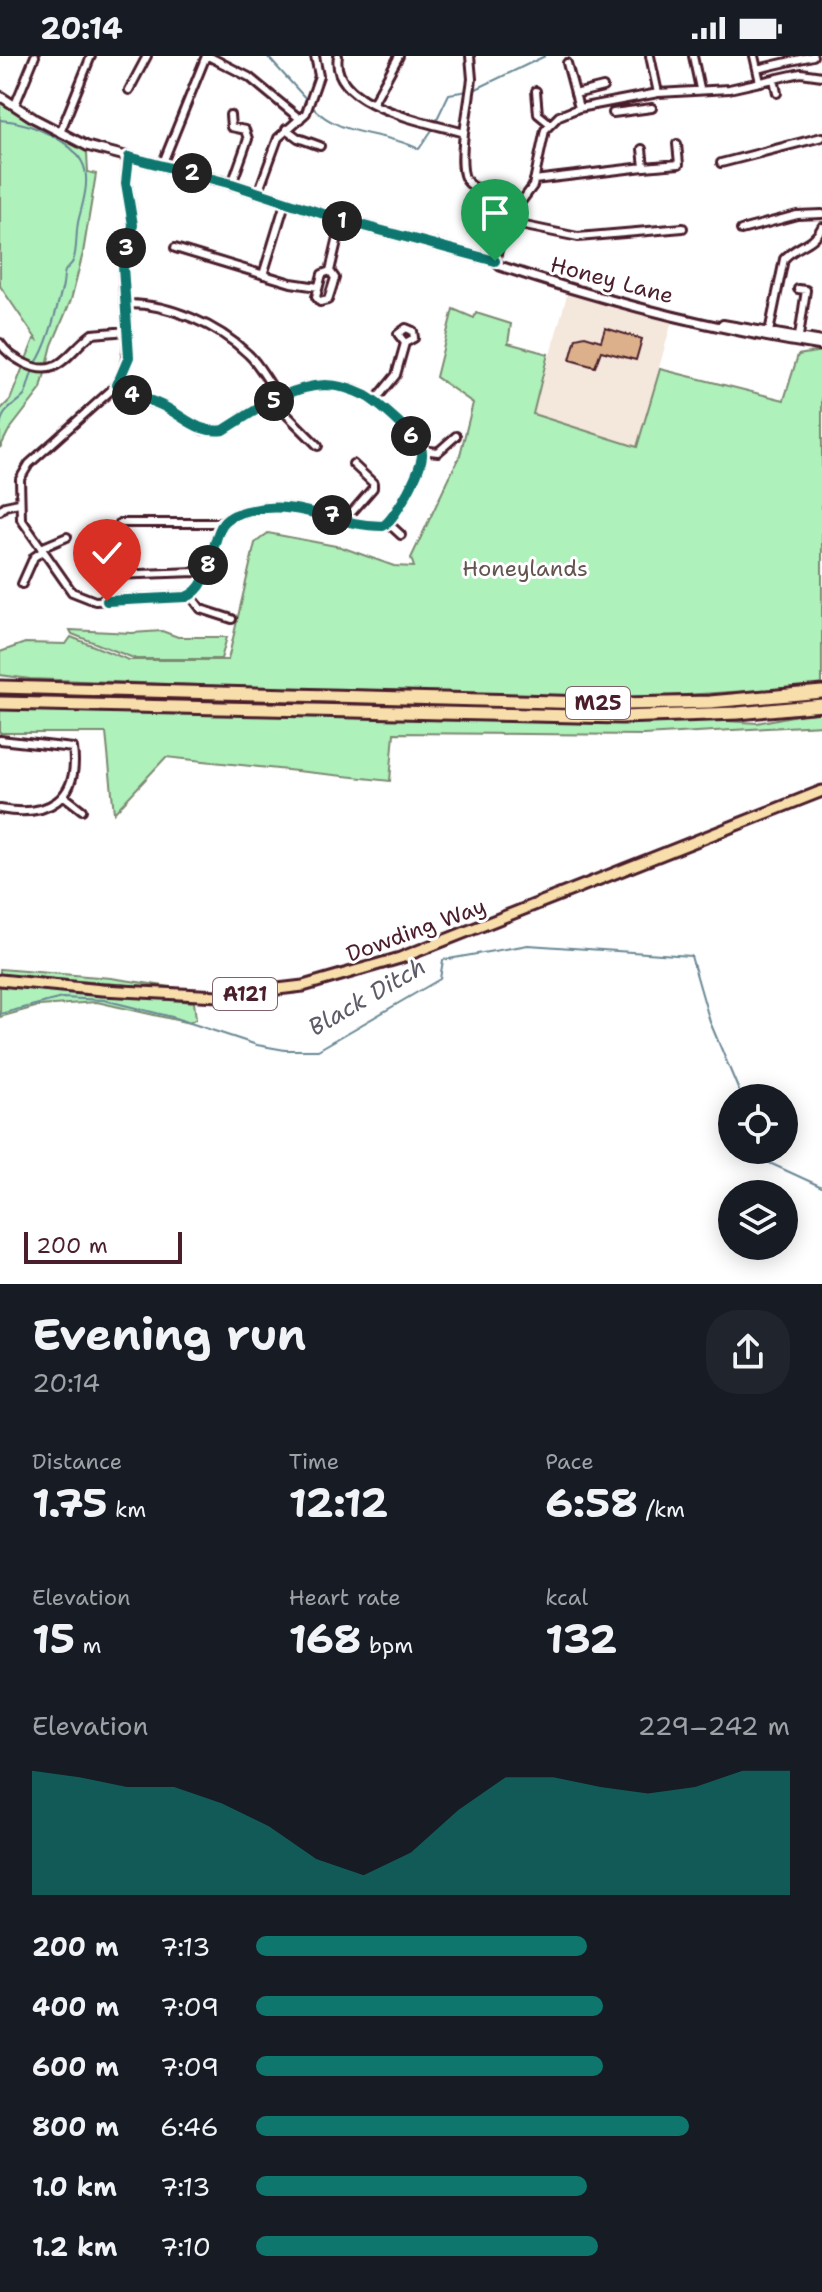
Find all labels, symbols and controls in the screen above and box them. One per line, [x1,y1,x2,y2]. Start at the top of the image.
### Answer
text: 20:14 [40,8,123,49]
pin: 2 [172,153,212,193]
text: 2 [184,158,200,187]
pin [461,179,529,261]
icon: arrive [473,191,517,235]
pin: 1 [322,201,362,241]
text: 1 [337,206,347,235]
pin: 3 [106,228,146,268]
text: 3 [118,233,134,262]
street label: Honey Lane [547,250,677,310]
pin: 4 [112,375,152,415]
text: 4 [124,380,140,409]
pin: 5 [254,381,294,421]
text: 5 [267,386,281,415]
pin: 6 [391,416,431,456]
text: 6 [403,421,419,450]
pin: 7 [312,495,352,535]
text: 7 [324,500,340,529]
pin [73,519,141,601]
icon: check [85,531,129,575]
pin: 8 [188,545,228,585]
text: 8 [200,550,216,579]
park label: Honeylands [462,554,588,583]
road number: M25 [566,687,630,719]
street label: Dowding Way [342,891,490,969]
water label: Black Ditch [302,950,432,1044]
road number: A121 [213,978,277,1010]
map controls [718,1084,798,1260]
button: locate [718,1084,798,1164]
button: layers [718,1180,798,1260]
scale bar [24,1228,182,1264]
text: 200 m [36,1231,108,1260]
text: Evening run [32,1305,306,1364]
button: share [706,1310,790,1394]
text: 20:14 [32,1365,100,1400]
text: Distance [32,1447,122,1476]
text: Time [289,1447,339,1476]
text: Pace [545,1447,594,1476]
text: 1.75 [32,1476,107,1530]
text: 12:12 [289,1476,388,1530]
text: 6:58 [545,1476,638,1530]
text: km [107,1495,146,1524]
text: /km [638,1495,685,1524]
text: Elevation [32,1583,130,1612]
text: Heart rate [289,1583,401,1612]
text: kcal [545,1583,588,1612]
text: 15 [32,1612,75,1666]
text: 168 [289,1612,362,1666]
text: 132 [545,1612,617,1666]
text: m [75,1631,102,1660]
text: bpm [362,1631,413,1660]
text: Elevation [32,1708,148,1743]
text: 229–242 m [638,1708,790,1743]
text: 200 m [32,1929,119,1964]
text: 7:13 [160,1929,210,1964]
text: 400 m [32,1989,119,2024]
text: 7:09 [160,1989,219,2024]
text: 600 m [32,2049,119,2084]
text: 7:09 [160,2049,219,2084]
text: 800 m [32,2109,119,2144]
text: 6:46 [160,2109,219,2144]
text: 1.0 km [32,2169,117,2204]
text: 7:13 [160,2169,210,2204]
text: 1.2 km [32,2229,117,2264]
text: 7:10 [160,2229,211,2264]

